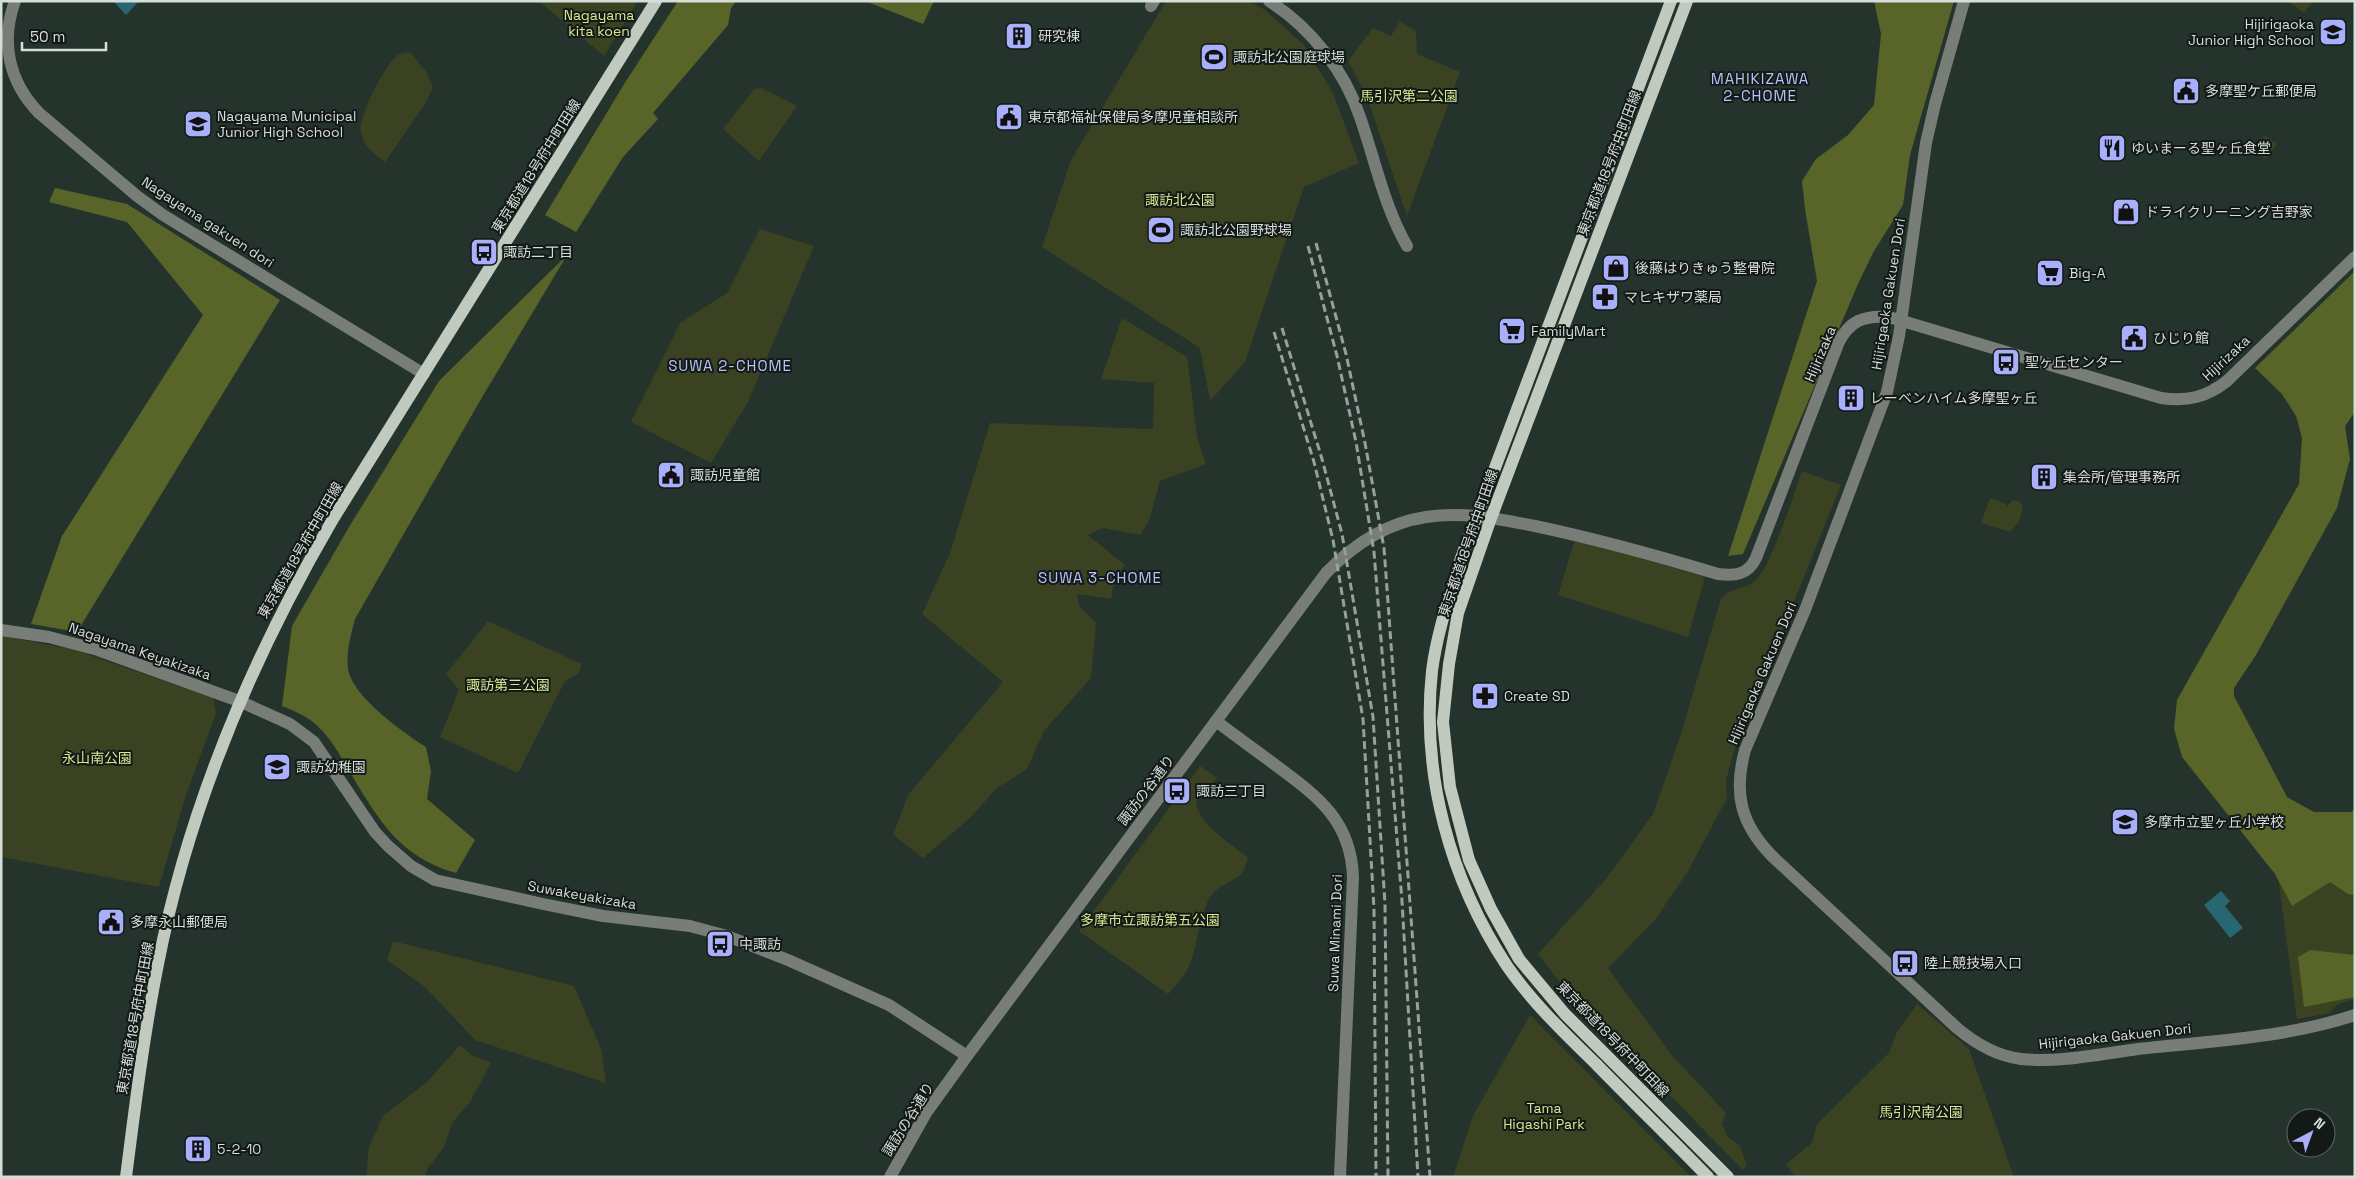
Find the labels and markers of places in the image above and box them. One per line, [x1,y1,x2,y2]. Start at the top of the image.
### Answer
place label: Hijirigaoka Junior High School [2188,15,2314,49]
school or university icon: Hijirigaoka Junior High School [2318,17,2348,47]
building icon: 研究棟 [1004,21,1034,51]
place label: 研究棟 [1038,27,1080,45]
sports icon: 諏訪北公園庭球場 [1199,42,1229,72]
place label: 諏訪北公園庭球場 [1233,48,1345,66]
public building icon: 多摩聖ケ丘郵便局 [2171,76,2201,106]
place label: 多摩聖ケ丘郵便局 [2205,82,2317,100]
public building icon: 東京都福祉保健局多摩児童相談所 [994,102,1024,132]
place label: Nagayama Municipal Junior High School [217,107,356,141]
place label: 東京都福祉保健局多摩児童相談所 [1028,108,1238,126]
school or university icon: Nagayama Municipal Junior High School [183,109,213,139]
restaurant icon: ゆいまーる聖ヶ丘食堂 [2097,133,2127,163]
place label: ゆいまーる聖ヶ丘食堂 [2131,139,2271,157]
shop icon: ドライクリーニング吉野家 [2111,197,2141,227]
place label: ドライクリーニング吉野家 [2145,203,2313,221]
sports icon: 諏訪北公園野球場 [1146,215,1176,245]
place label: 諏訪北公園野球場 [1180,221,1292,239]
bus stop icon: 諏訪二丁目 [469,237,499,267]
place label: 諏訪二丁目 [503,243,573,261]
shop icon: 後藤はりきゅう整骨院 [1601,253,1631,283]
supermarket icon: Big-A [2035,258,2065,288]
place label: 後藤はりきゅう整骨院 [1635,259,1775,277]
place label: Big-A [2069,264,2106,282]
pharmacy icon: マヒキザワ薬局 [1590,282,1620,312]
place label: マヒキザワ薬局 [1624,288,1722,306]
supermarket icon: FamilyMart [1497,316,1527,346]
place label: FamilyMart [1531,322,1606,340]
public building icon: ひじり館 [2119,323,2149,353]
place label: ひじり館 [2153,329,2209,347]
bus stop icon: 聖ヶ丘センター [1991,347,2021,377]
place label: 聖ヶ丘センター [2025,353,2123,371]
building icon: レーベンハイム多摩聖ヶ丘 [1836,383,1866,413]
place label: レーベンハイム多摩聖ヶ丘 [1870,389,2037,407]
public building icon: 諏訪児童館 [656,460,686,490]
building icon: 集会所/管理事務所 [2029,462,2059,492]
place label: 諏訪児童館 [690,466,760,484]
place label: 集会所/管理事務所 [2063,468,2180,486]
pharmacy icon: Create SD [1470,681,1500,711]
place label: Create SD [1504,687,1570,705]
school or university icon: 諏訪幼稚園 [262,752,292,782]
place label: 諏訪幼稚園 [296,758,366,776]
bus stop icon: 諏訪三丁目 [1162,776,1192,806]
place label: 諏訪三丁目 [1196,782,1266,800]
school or university icon: 多摩市立聖ヶ丘小学校 [2110,807,2140,837]
place label: 多摩市立聖ヶ丘小学校 [2144,813,2284,831]
public building icon: 多摩永山郵便局 [96,907,126,937]
place label: 多摩永山郵便局 [130,913,228,931]
bus stop icon: 中諏訪 [705,929,735,959]
place label: 中諏訪 [739,935,781,953]
bus stop icon: 陸上競技場入口 [1890,948,1920,978]
place label: 陸上競技場入口 [1924,954,2022,972]
building icon: 5-2-10 [183,1134,213,1164]
place label: 5-2-10 [217,1140,261,1158]

